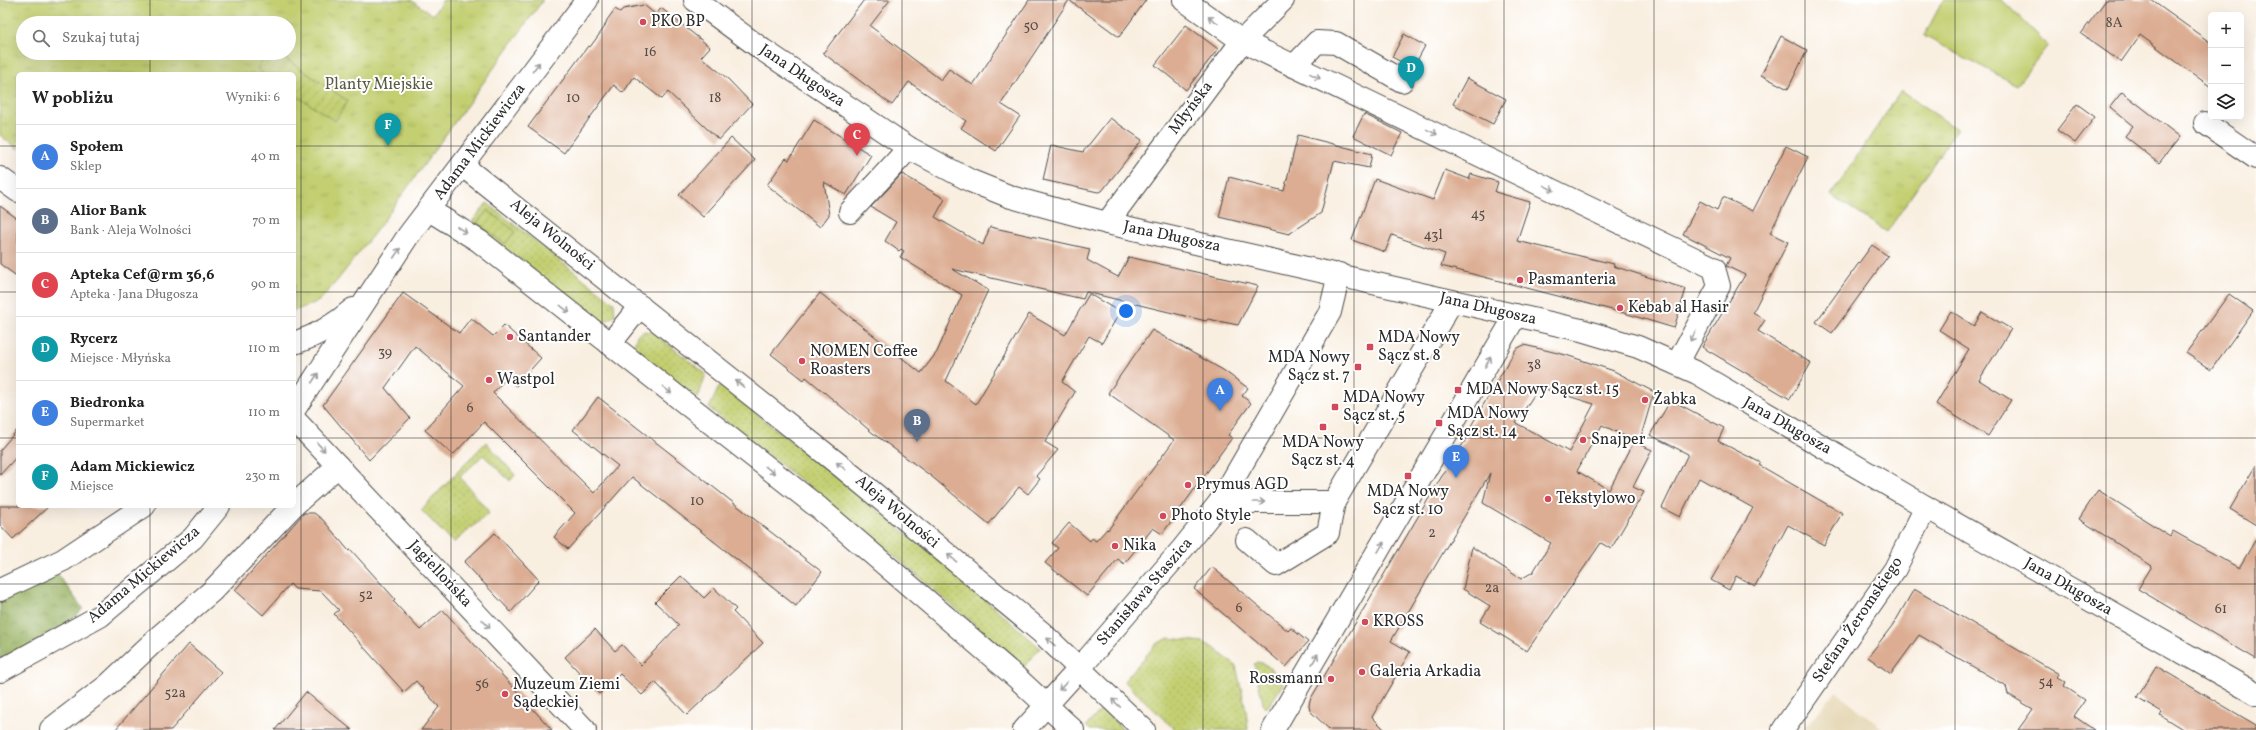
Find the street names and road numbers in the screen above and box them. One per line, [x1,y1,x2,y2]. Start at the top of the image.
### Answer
street label: Jana Długosza [755,39,849,113]
street label: Młyńska [1164,77,1218,139]
street label: Adama Mickiewicza [429,79,531,205]
street label: Aleja Wolności [505,194,599,276]
street label: Jana Długosza [1121,216,1223,258]
street label: Jana Długosza [1437,287,1539,331]
street label: Jana Długosza [1739,392,1835,460]
street label: Aleja Wolności [850,470,944,554]
street label: Adama Mickiewicza [83,521,205,629]
street label: Stanisława Staszica [1092,533,1198,651]
street label: Jagiellońska [403,535,477,613]
street label: Stefana Żeromskiego [1808,553,1908,687]
street label: Jana Długosza [2020,553,2116,621]

